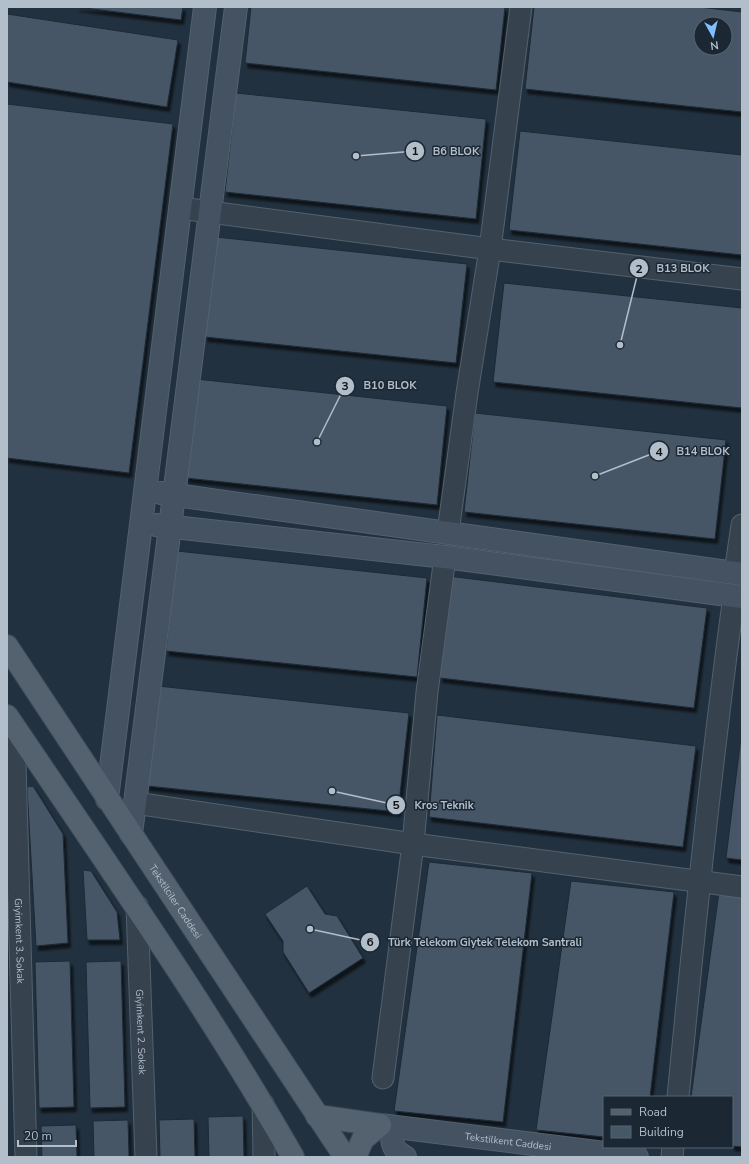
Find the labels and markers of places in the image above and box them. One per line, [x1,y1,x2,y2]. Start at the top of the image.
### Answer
callout: B6 BLOK [405,139,487,162]
callout: B13 BLOK [629,257,718,280]
callout: B10 BLOK [335,374,424,397]
callout: B14 BLOK [649,440,738,463]
callout: Kros Teknik [386,794,481,817]
callout: Türk Telekom Giytek Telekom Santrali [360,930,590,953]

